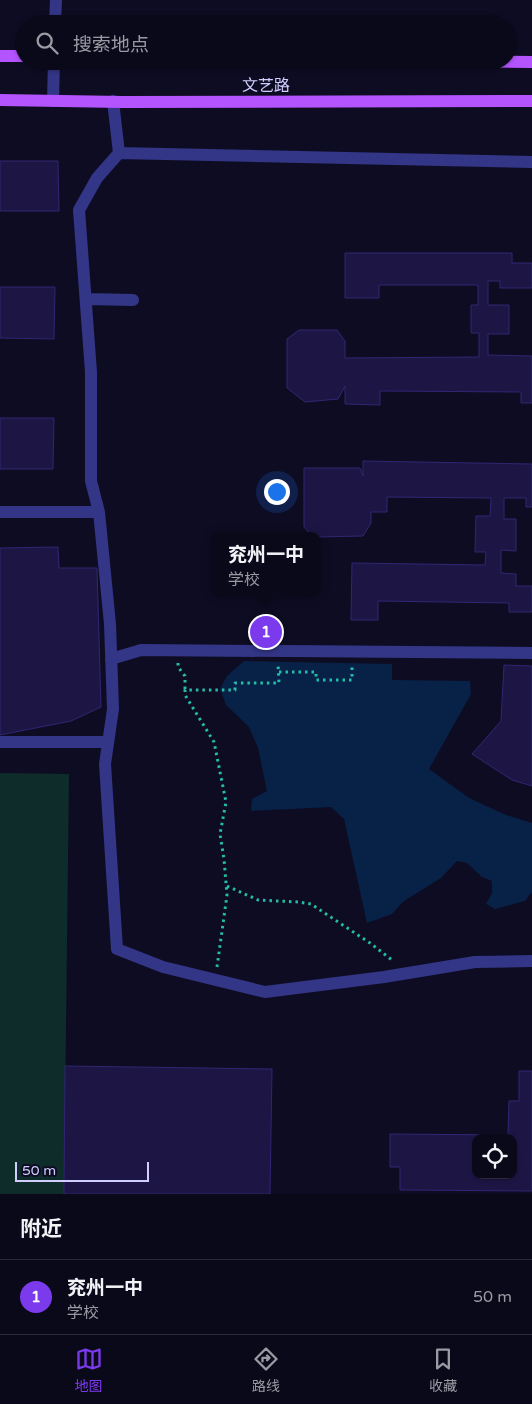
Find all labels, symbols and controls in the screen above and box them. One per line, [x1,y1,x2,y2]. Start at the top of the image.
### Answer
search box [15,15,517,70]
icon: search [33,29,61,57]
text: 搜索地点 [73,34,149,56]
street label: 文艺路 [242,76,290,96]
your location [264,479,290,505]
popup [211,532,321,597]
text: 兖州一中 [228,544,304,566]
text: 学校 [228,570,260,590]
pin: 1 [250,613,282,651]
map controls [472,1134,517,1179]
button: locate [472,1134,517,1179]
scale bar [15,1159,149,1182]
text: 50 m [22,1162,56,1179]
text: 附近 [20,1217,62,1242]
text: 兖州一中 [67,1277,143,1299]
text: 1 [31,1287,41,1307]
text: 50 m [473,1287,512,1307]
text: 学校 [67,1303,99,1323]
tab: 地图 [75,1345,103,1395]
tab: 路线 [252,1345,280,1395]
tab: 收藏 [429,1345,457,1395]

